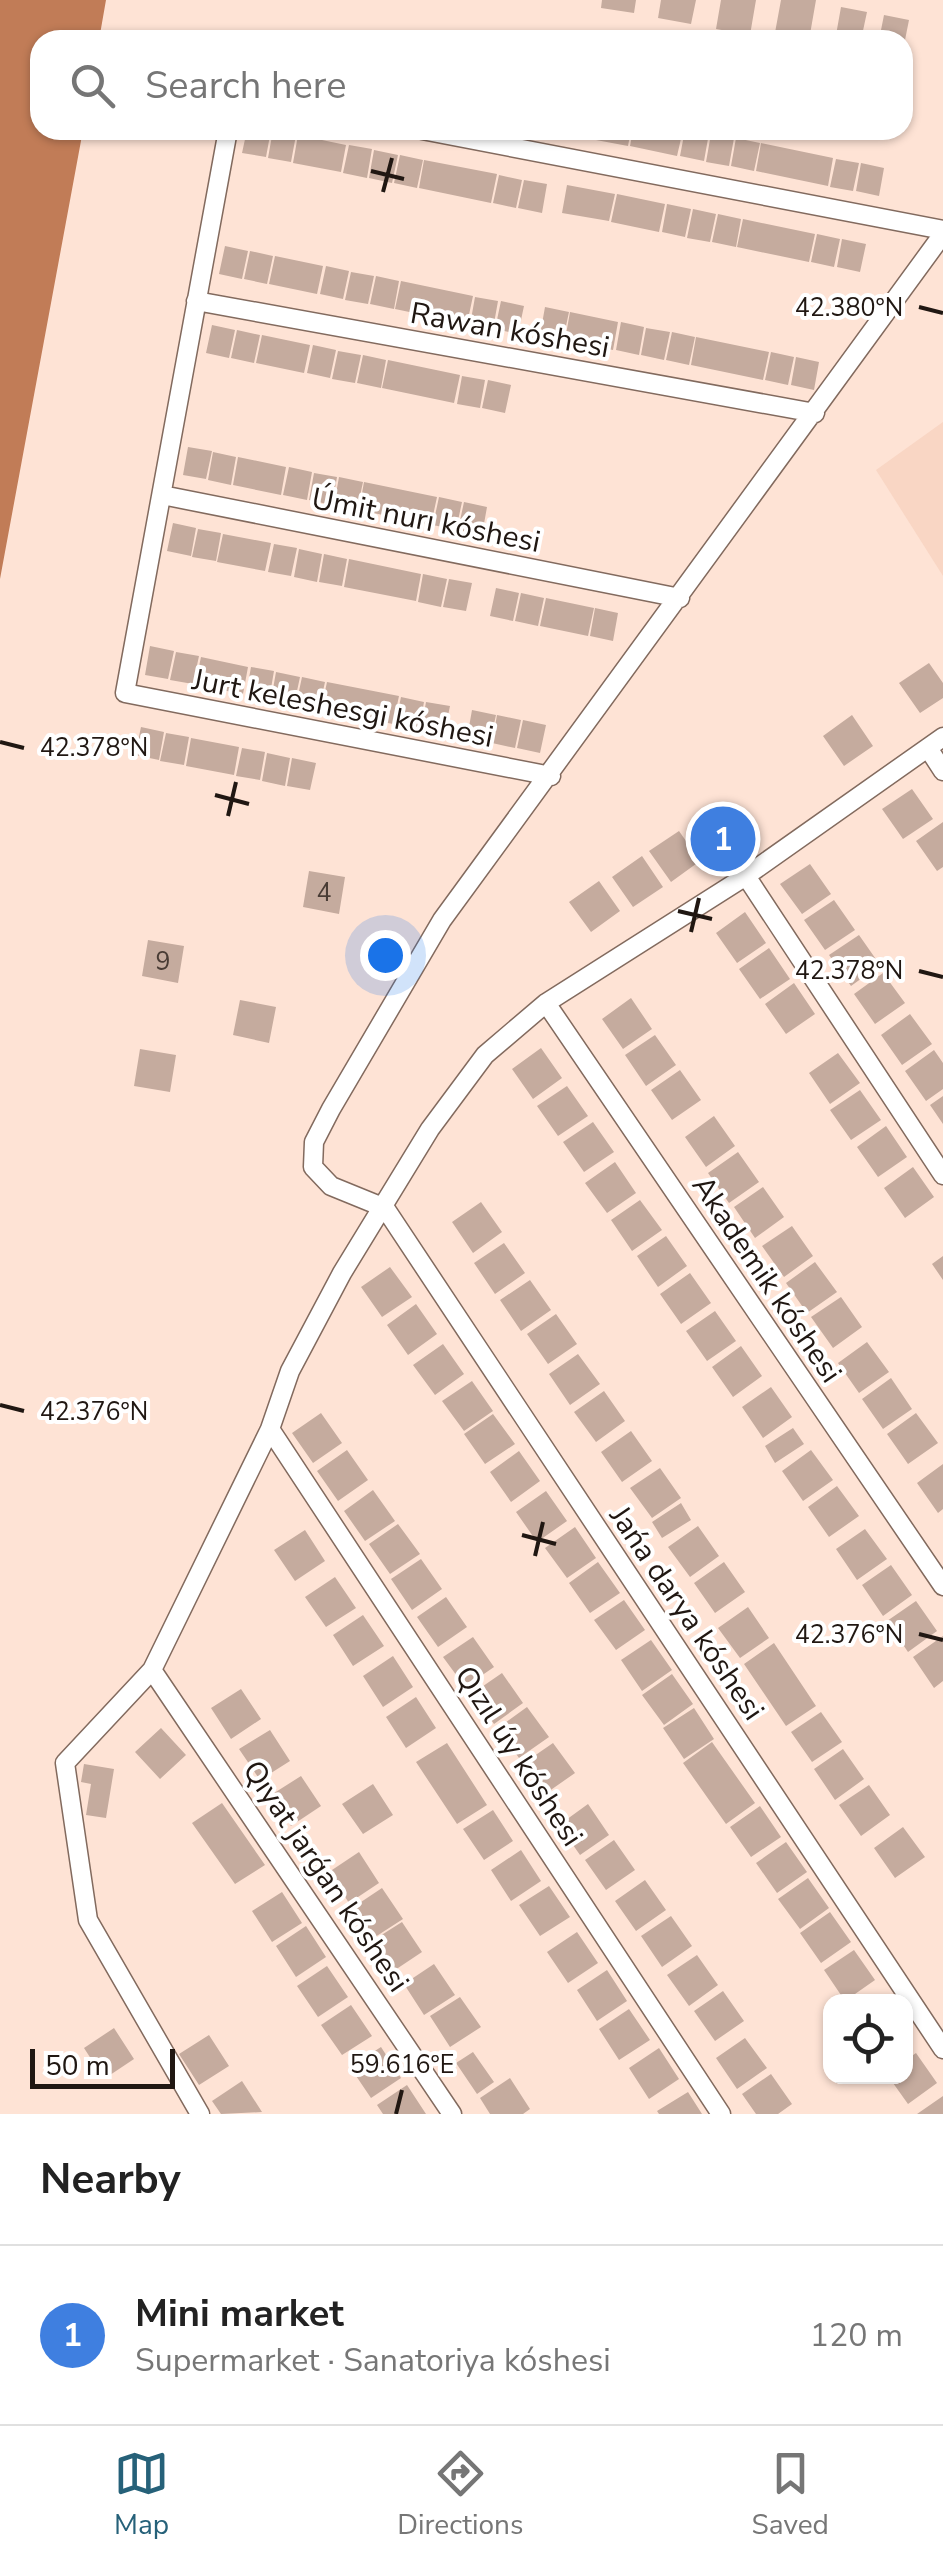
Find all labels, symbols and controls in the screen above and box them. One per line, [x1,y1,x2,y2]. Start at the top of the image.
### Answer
search box [30,30,913,140]
icon: search [65,58,120,113]
text: Search here [145,60,346,111]
text: 42.380°N [795,291,903,325]
street label: Rawan kóshesi [407,293,613,368]
street label: Úmit nurı kóshesi [308,478,544,563]
street label: Jurt keleshesgi kóshesi [188,659,497,758]
text: 42.378°N [40,731,148,765]
pin: 1 [690,802,756,876]
house number: 4 [316,876,332,910]
your location [360,930,411,981]
house number: 9 [155,945,171,979]
text: 42.378°N [795,954,903,988]
street label: Akademik kóshesi [682,1168,851,1391]
text: 42.376°N [40,1395,148,1429]
street label: Jańa darya kóshesi [599,1497,774,1728]
text: 42.376°N [795,1618,903,1652]
street label: Qızıl úy kóshesi [445,1658,592,1854]
street label: Qıyat jarǵan kóshesi [233,1752,418,2000]
map controls [823,1994,913,2084]
button: locate [823,1994,913,2084]
scale bar [30,2044,175,2088]
text: 50 m [45,2047,110,2085]
text: 59.616°E [350,2048,454,2082]
text: Nearby [40,2151,181,2208]
text: Mini market [135,2288,344,2339]
text: 1 [63,2314,82,2357]
text: 120 m [810,2314,903,2357]
text: Supermarket · Sanatoriya kóshesi [135,2339,611,2382]
tab: Map [114,2446,169,2544]
tab: Directions [397,2446,523,2544]
tab: Saved [752,2446,829,2544]

